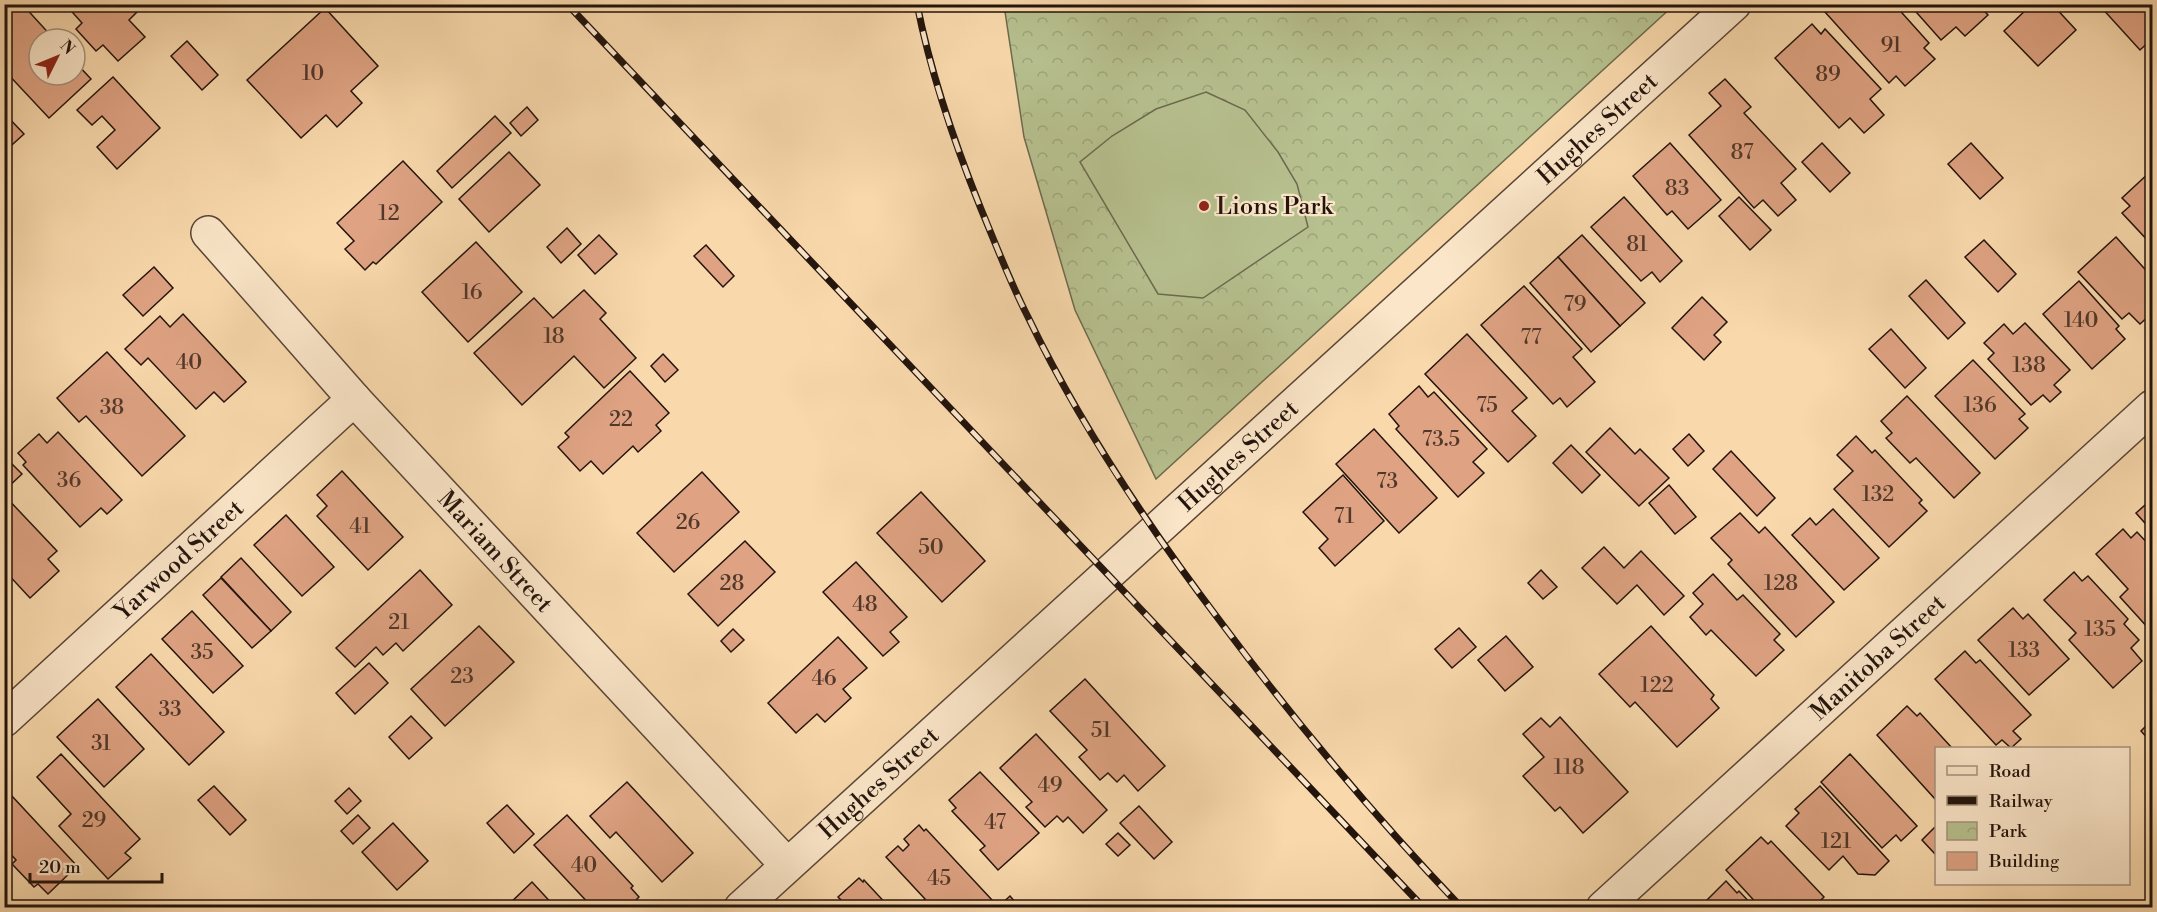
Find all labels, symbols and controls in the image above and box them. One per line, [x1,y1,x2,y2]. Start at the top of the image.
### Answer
north arrow [27,27,87,87]
house number: 91 [1880,33,1902,59]
text: N [56,36,79,59]
house number: 10 [302,61,324,87]
house number: 89 [1815,62,1841,88]
street label: Hughes Street [1532,66,1665,192]
house number: 87 [1730,140,1754,166]
house number: 83 [1665,176,1689,202]
place label: Lions Park [1216,192,1334,222]
marker: Lions Park [1197,199,1211,213]
house number: 12 [378,201,400,227]
house number: 81 [1626,232,1648,258]
house number: 16 [461,280,483,306]
house number: 79 [1564,292,1586,318]
house number: 140 [2064,308,2098,334]
house number: 18 [543,324,565,350]
house number: 77 [1520,325,1542,351]
house number: 40 [176,350,202,376]
house number: 138 [2012,353,2046,379]
house number: 75 [1476,393,1498,419]
house number: 136 [1963,393,1997,419]
street label: Hughes Street [1172,394,1305,519]
house number: 38 [100,395,124,421]
house number: 22 [609,407,633,433]
house number: 73.5 [1422,427,1460,453]
house number: 36 [57,468,81,494]
house number: 73 [1376,469,1398,495]
house number: 132 [1862,482,1894,508]
street label: Mariam Street [431,485,559,620]
street label: Yarwood Street [107,493,251,629]
house number: 71 [1334,504,1354,530]
house number: 26 [676,510,701,536]
house number: 41 [349,514,371,540]
house number: 50 [918,535,944,561]
house number: 28 [720,571,744,597]
house number: 128 [1764,571,1798,597]
street label: Manitoba Street [1804,588,1953,727]
house number: 48 [852,592,878,618]
house number: 21 [388,610,410,636]
house number: 135 [2084,617,2116,643]
house number: 133 [2008,638,2040,664]
house number: 35 [190,640,214,666]
house number: 23 [450,664,474,690]
house number: 46 [811,666,837,692]
house number: 122 [1640,673,1674,699]
house number: 33 [158,697,182,723]
house number: 51 [1091,718,1111,744]
street label: Hughes Street [813,721,946,846]
house number: 31 [91,731,111,757]
legend [1935,747,2130,885]
house number: 118 [1553,755,1585,781]
text: Road [1989,760,2032,783]
house number: 49 [1037,773,1063,799]
text: Railway [1989,790,2053,813]
house number: 29 [82,808,106,834]
house number: 47 [984,810,1007,836]
text: Park [1989,820,2028,843]
house number: 121 [1821,829,1851,855]
scale bar [30,846,162,884]
text: Building [1988,850,2060,873]
house number: 40 [571,853,597,879]
text: 20 m [39,856,81,879]
house number: 45 [927,866,951,892]

